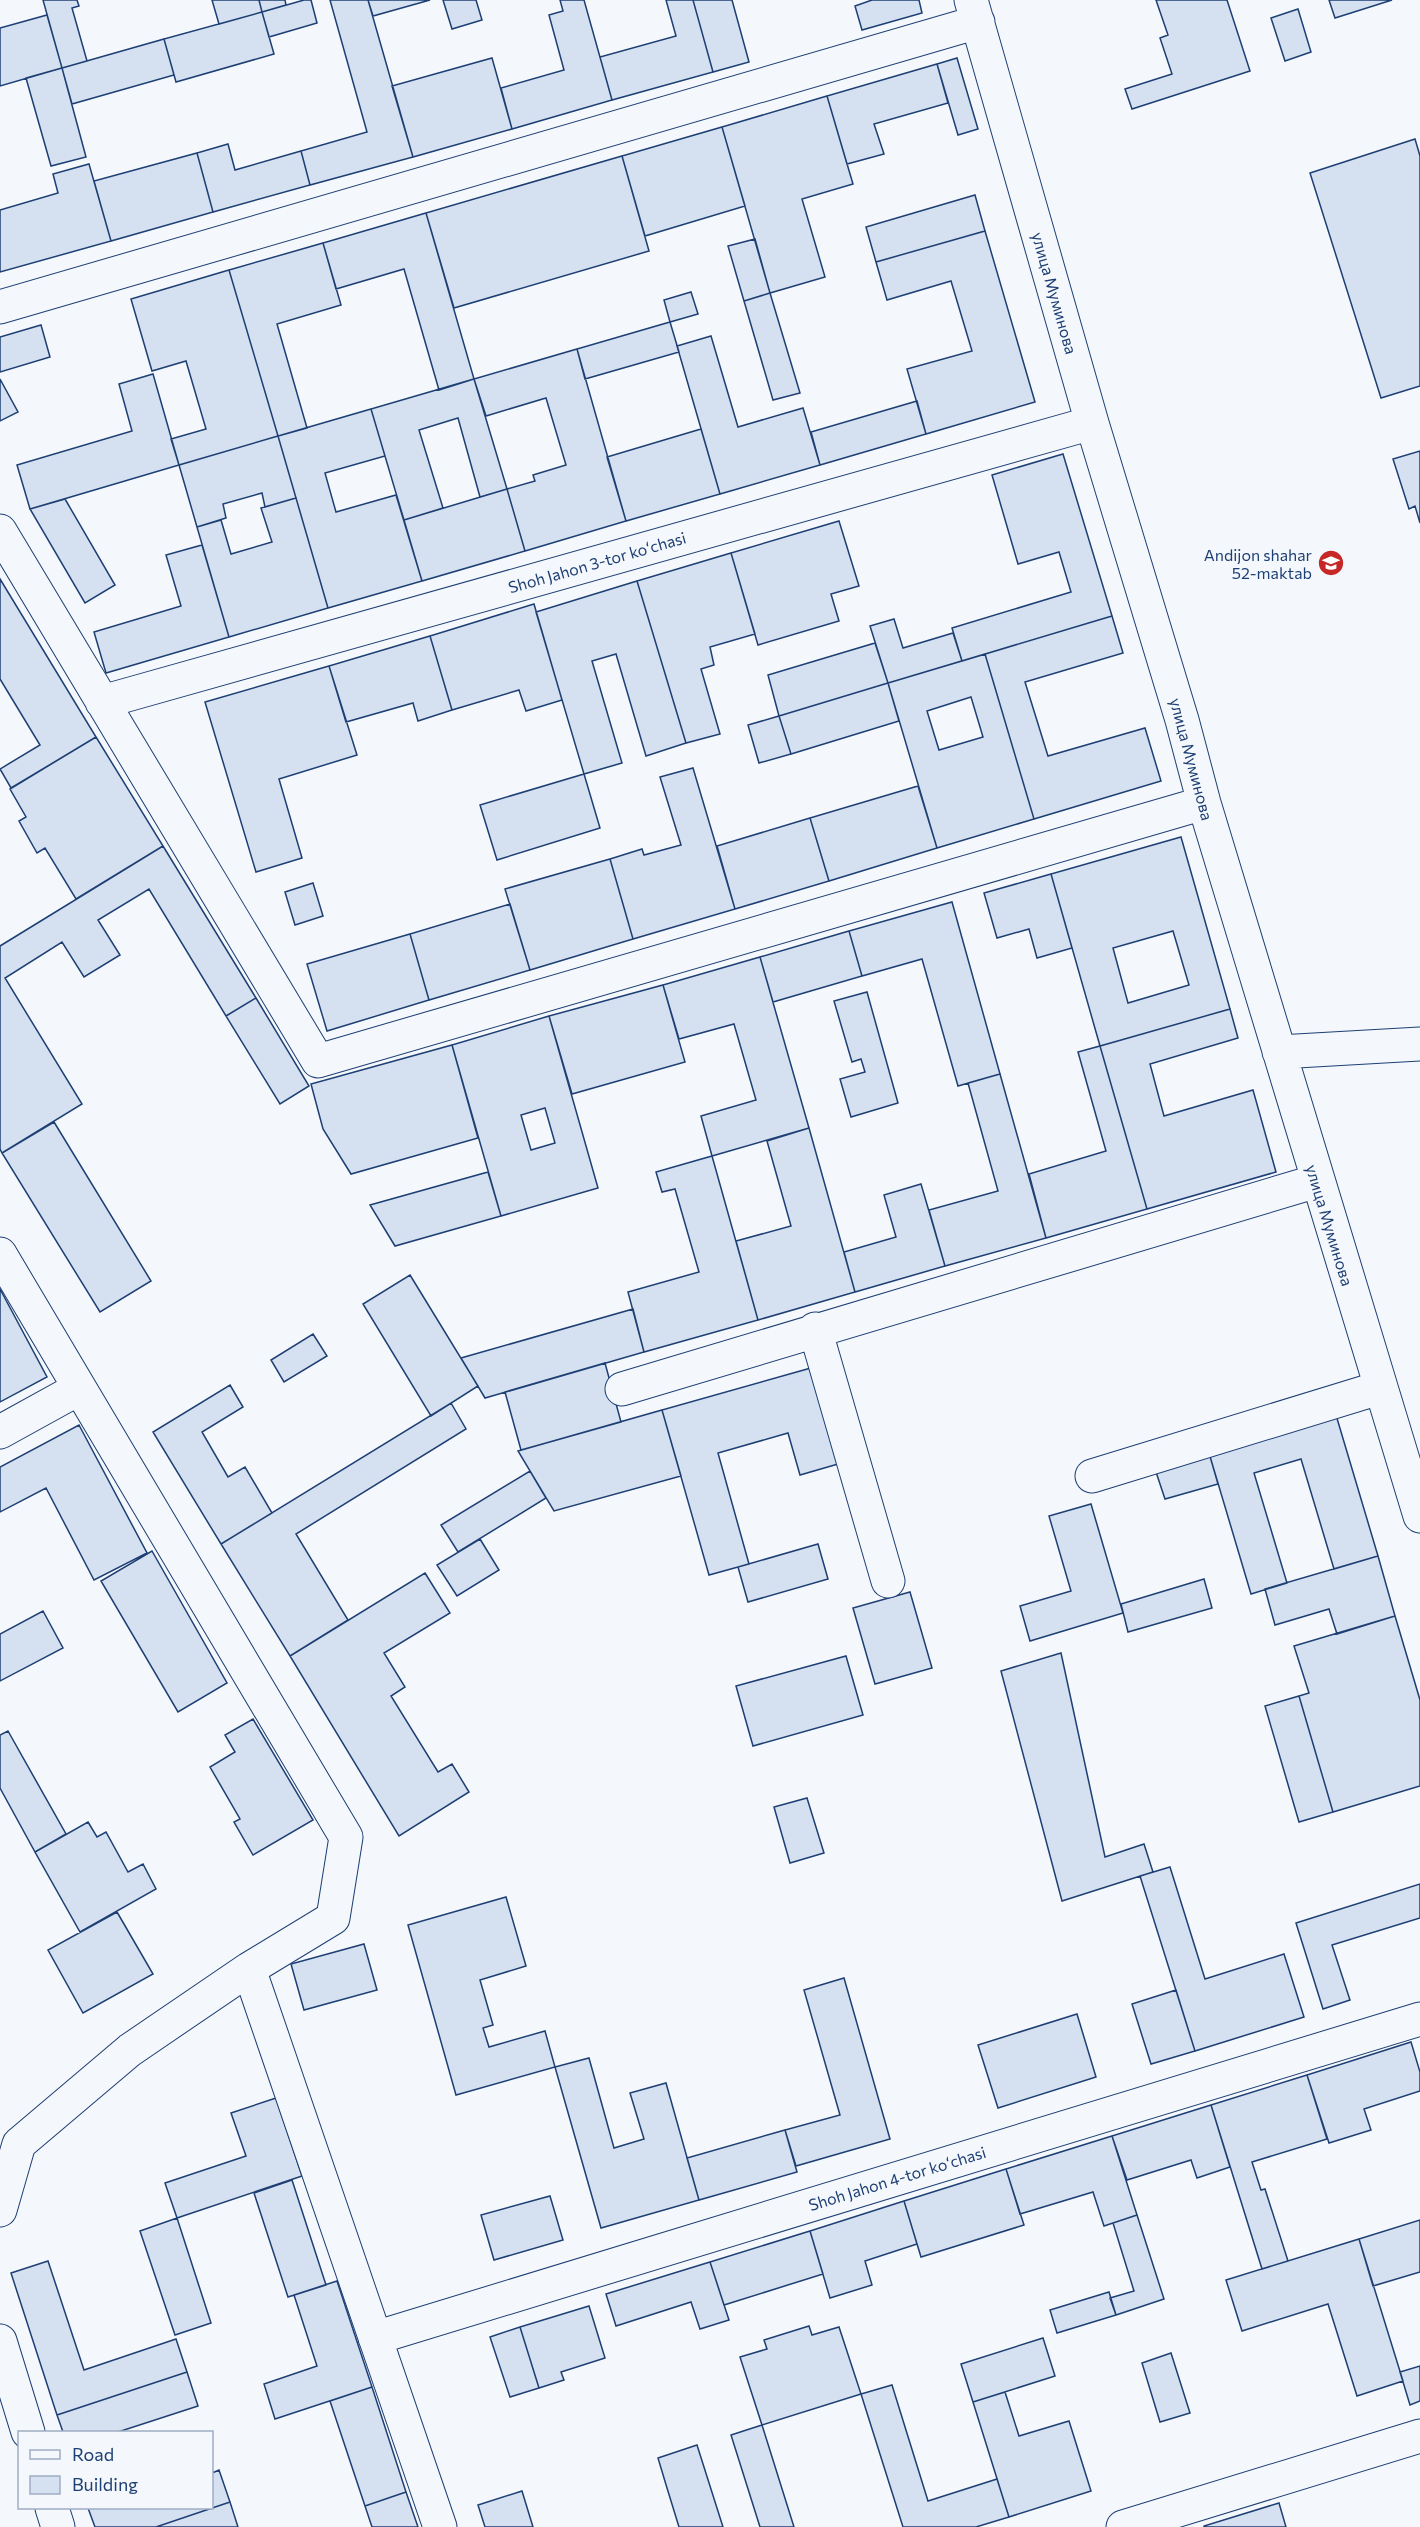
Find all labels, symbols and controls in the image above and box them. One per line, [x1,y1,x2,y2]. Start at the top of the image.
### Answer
street label: улица Муминова [1029,230,1081,356]
street label: Shoh Jahon 3-tor koʻchasi [506,528,688,596]
place label: Andijon shahar 52-maktab [1204,545,1313,582]
school or university icon: Andijon shahar 52-maktab [1316,548,1346,578]
street label: улица Муминова [1167,696,1217,822]
street label: улица Муминова [1303,1162,1357,1288]
street label: Shoh Jahon 4-tor koʻchasi [806,2142,988,2214]
legend [18,2431,213,2509]
text: Road [72,2443,114,2465]
text: Building [72,2473,138,2495]

